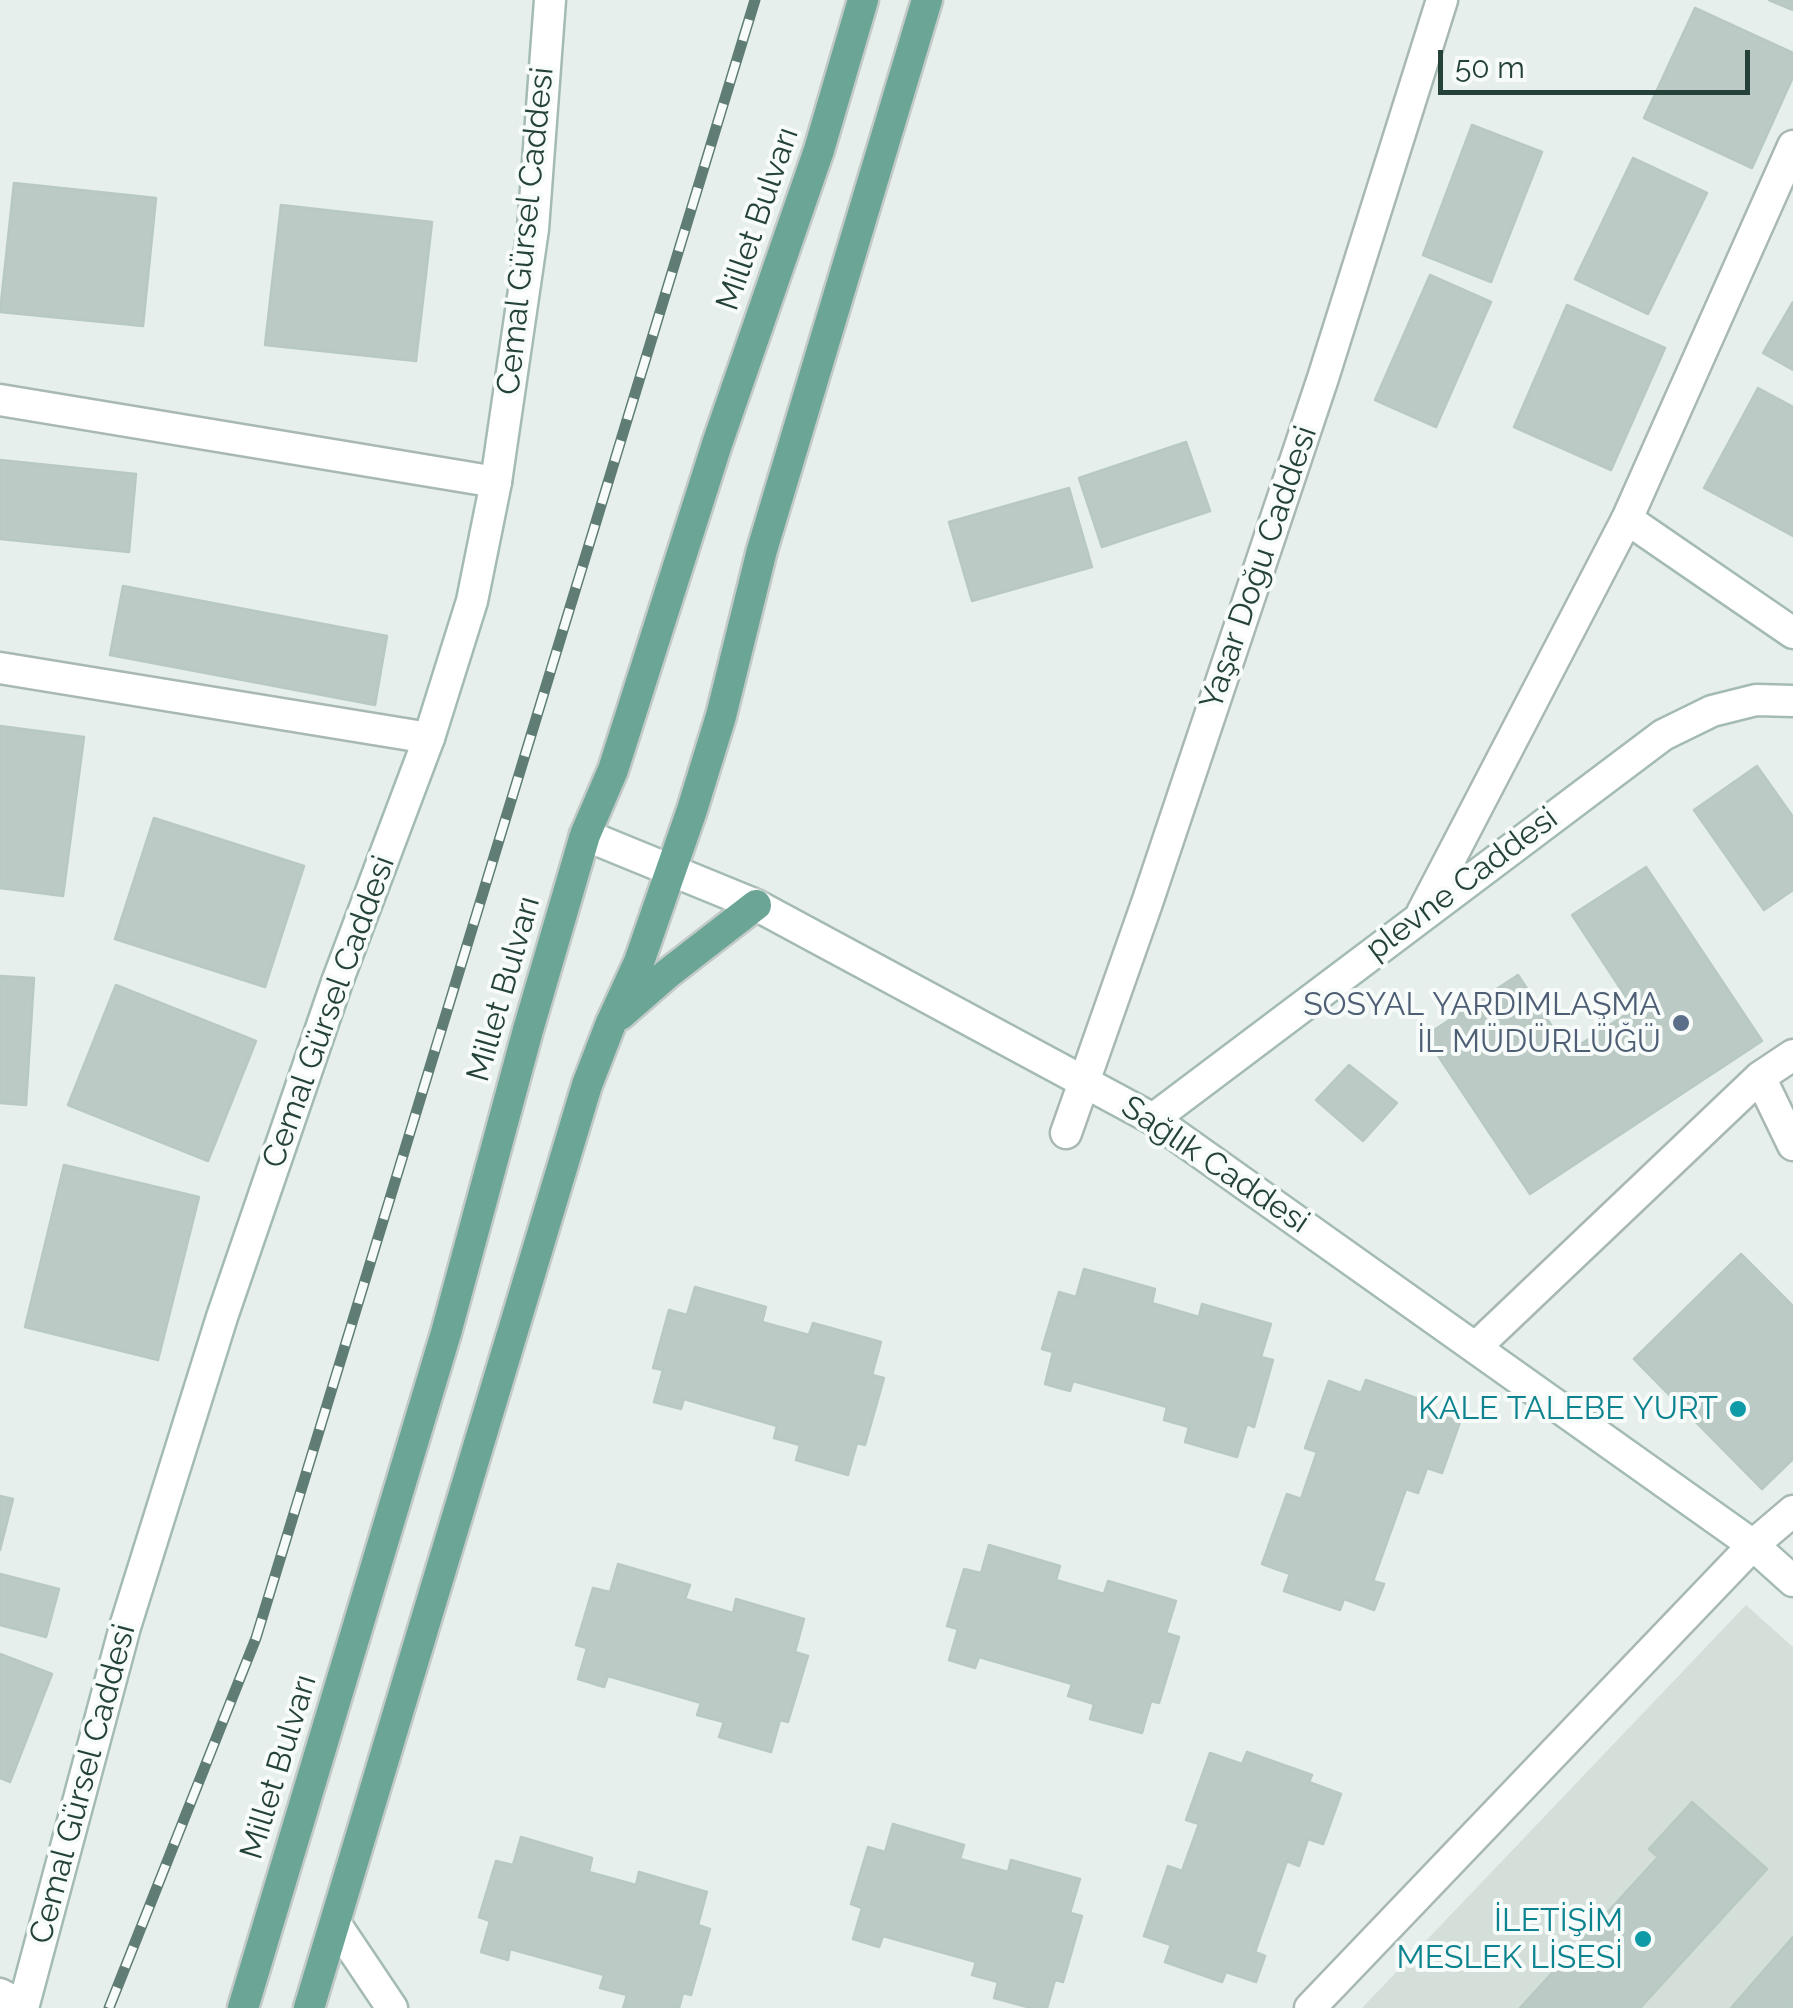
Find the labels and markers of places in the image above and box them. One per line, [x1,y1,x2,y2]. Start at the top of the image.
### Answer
place label: SOSYAL YARDIMLAŞMA İL MÜDÜRLÜĞÜ [1303,986,1661,1061]
marker: SOSYAL YARDIMLAŞMA İL MÜDÜRLÜĞÜ [1670,1012,1692,1034]
place label: KALE TALEBE YURT [1418,1390,1718,1428]
marker: KALE TALEBE YURT [1727,1398,1749,1420]
place label: İLETİŞİM MESLEK LİSESİ [1397,1902,1623,1977]
marker: İLETİŞİM MESLEK LİSESİ [1632,1928,1654,1950]

